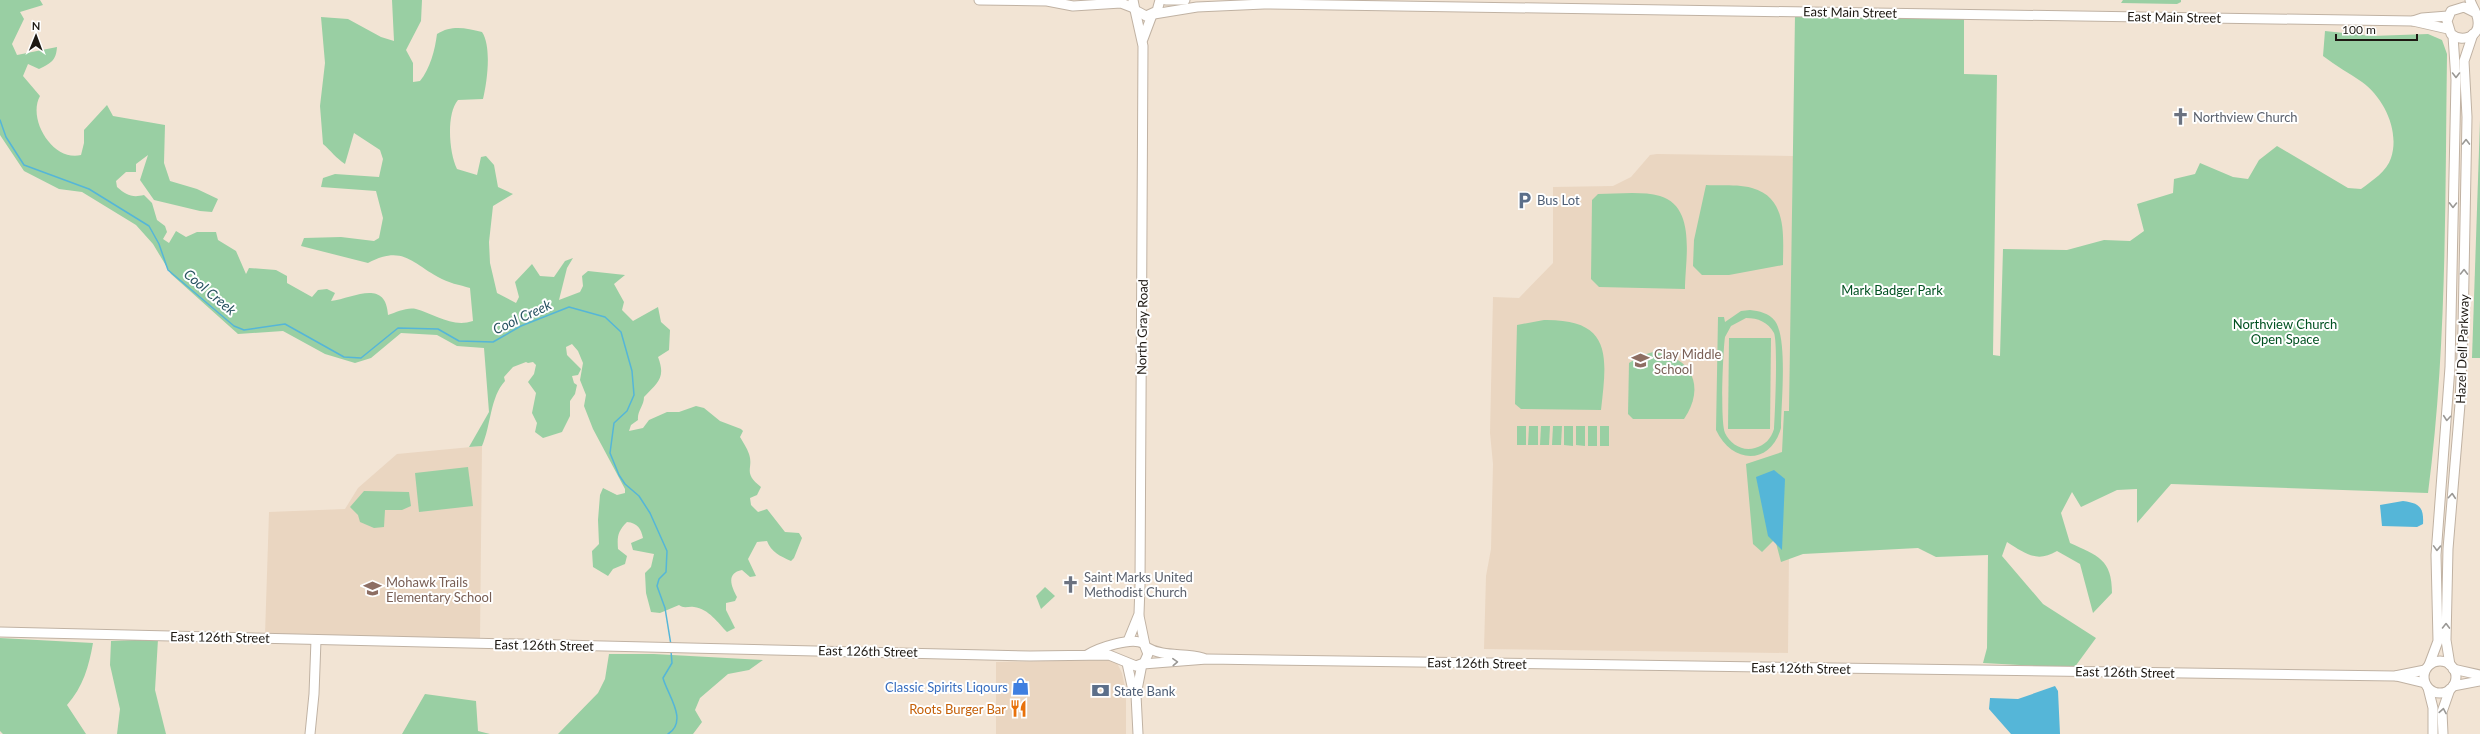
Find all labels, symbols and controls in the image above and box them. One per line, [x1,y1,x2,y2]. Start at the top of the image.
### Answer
street label: East Main Street [1803,3,1897,21]
street label: East Main Street [2127,8,2221,26]
north arrow [16,16,56,56]
scale bar [2336,16,2417,42]
text: N [32,19,41,32]
text: 100 m [2342,22,2376,37]
one-way arrow [2452,72,2460,78]
church icon: Northview Church [2170,107,2190,127]
place label: Northview Church [2193,109,2298,125]
one-way arrow [2462,139,2470,145]
parking icon: Bus Lot [1514,190,1534,210]
place label: Bus Lot [1537,192,1580,208]
one-way arrow [2449,202,2457,208]
water label: Cool Creek [181,265,240,319]
one-way arrow [2460,269,2469,275]
street label: North Gray Road [1133,279,1151,375]
park label: Mark Badger Park [1841,282,1943,298]
street label: Hazel Dell Parkway [2452,294,2472,404]
water label: Cool Creek [490,295,554,337]
park label: Northview Church Open Space [2233,316,2337,347]
place label: Clay Middle School [1654,346,1721,377]
school or university icon: Clay Middle School [1631,351,1651,371]
one-way arrow [2442,415,2451,421]
one-way arrow [2447,493,2456,499]
one-way arrow [2432,545,2441,551]
place label: Saint Marks United Methodist Church [1084,569,1193,600]
place label: Mohawk Trails Elementary School [386,574,492,605]
church icon: Saint Marks United Methodist Church [1061,574,1081,594]
school or university icon: Mohawk Trails Elementary School [363,579,383,599]
one-way arrow [2442,623,2451,629]
street label: East 126th Street [170,628,270,646]
street label: East 126th Street [494,636,594,654]
street label: East 126th Street [818,642,918,660]
street label: East 126th Street [1427,654,1527,672]
one-way arrow [1172,657,1178,666]
street label: East 126th Street [1751,659,1851,677]
street label: East 126th Street [2075,663,2175,681]
shop icon: Classic Spirits Liqours [1011,677,1031,697]
place label: Classic Spirits Liqours [885,679,1008,695]
bank icon: State Bank [1091,681,1111,701]
place label: State Bank [1114,683,1176,699]
restaurant icon: Roots Burger Bar [1009,699,1029,719]
place label: Roots Burger Bar [909,701,1006,717]
one-way arrow [2438,708,2446,714]

